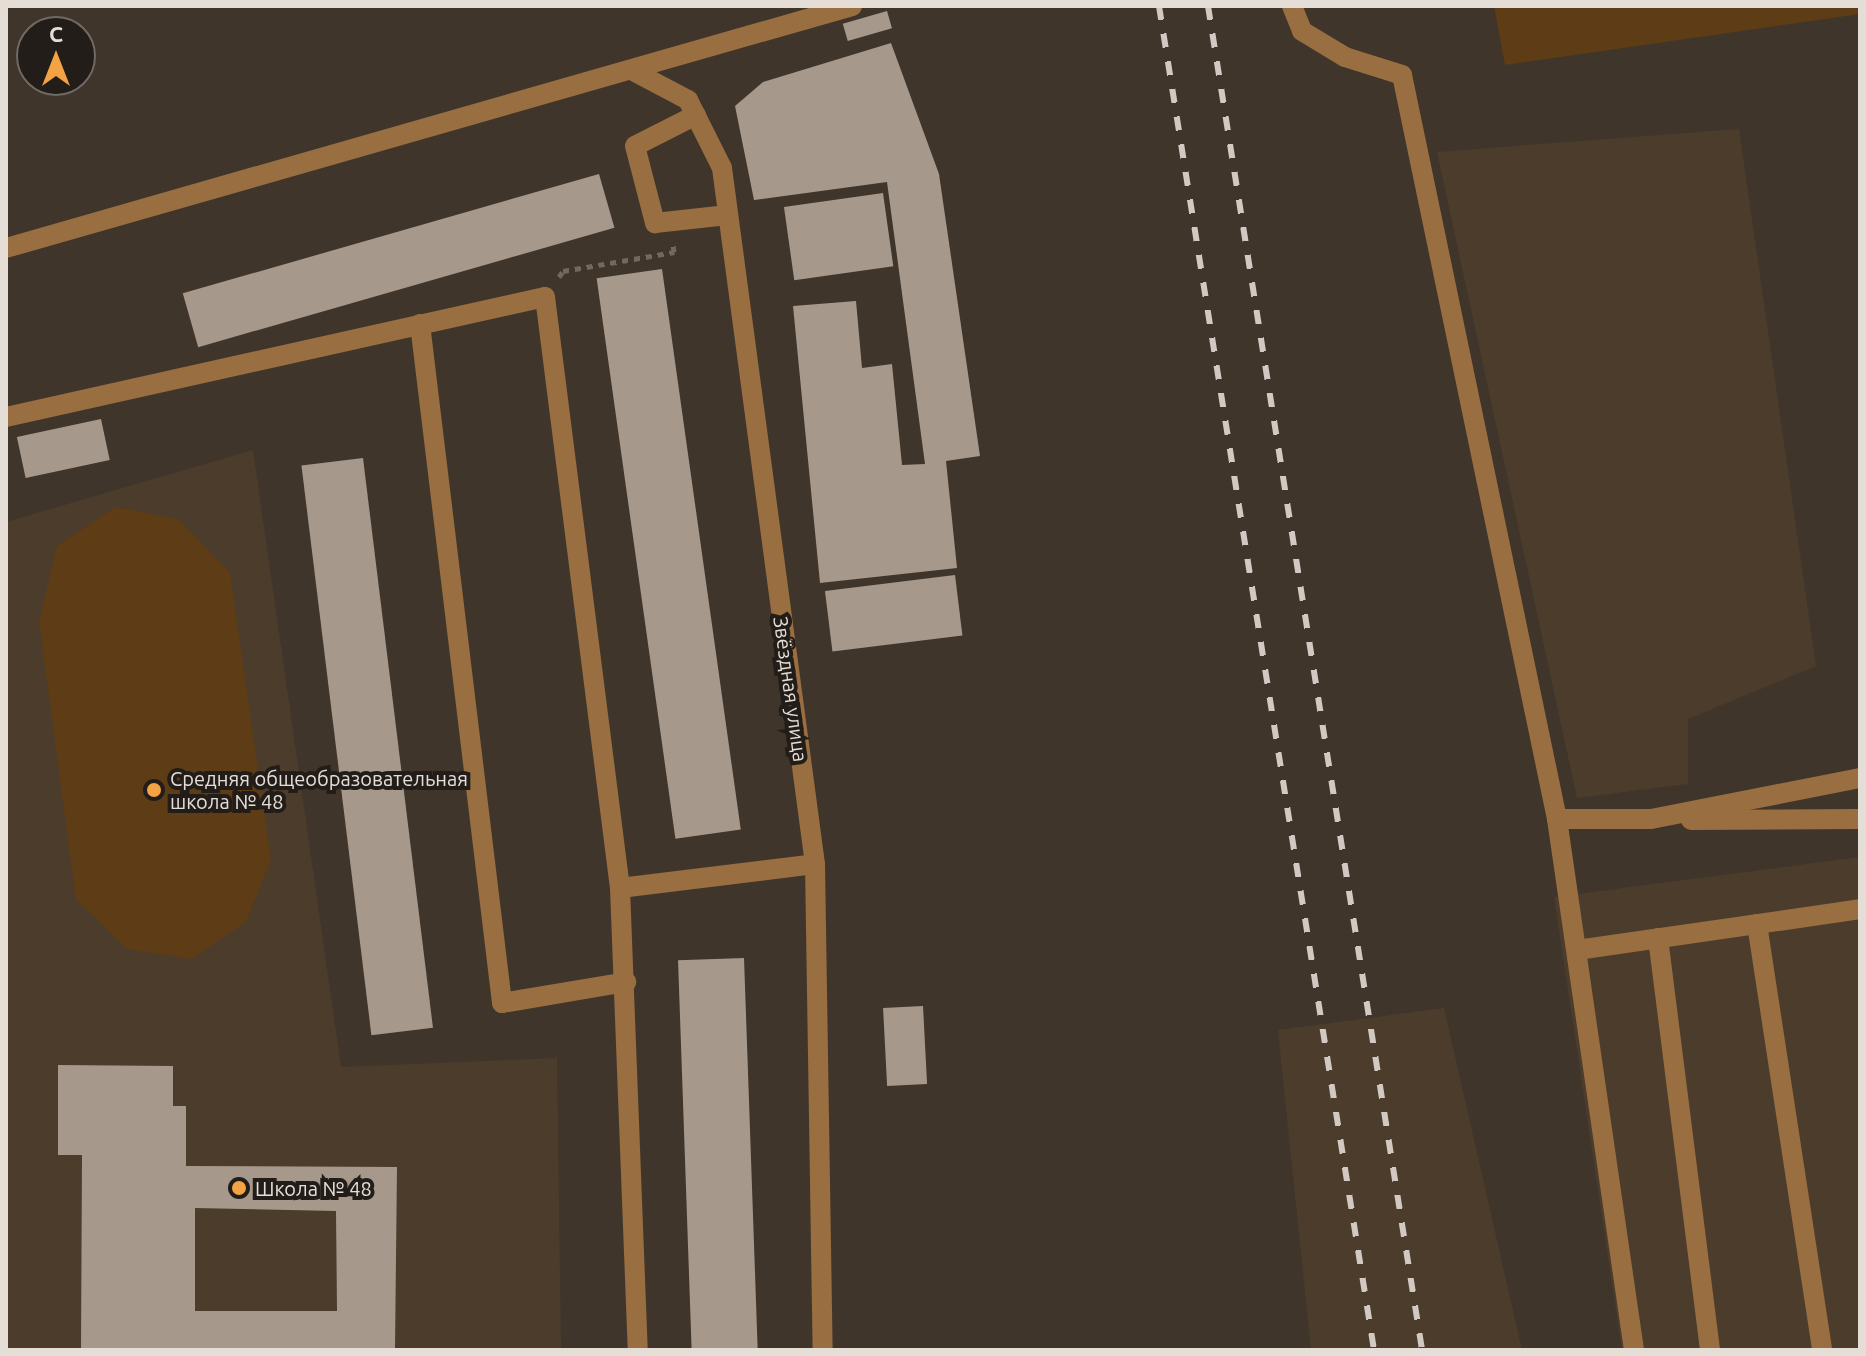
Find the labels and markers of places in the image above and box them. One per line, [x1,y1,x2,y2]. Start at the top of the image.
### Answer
place label: Средняя общеобразовательная школа № 48 [170,766,468,813]
marker: Средняя общеобразовательная школа № 48 [145,781,163,799]
place label: Школа № 48 [255,1176,372,1200]
marker: Школа № 48 [230,1179,248,1197]

